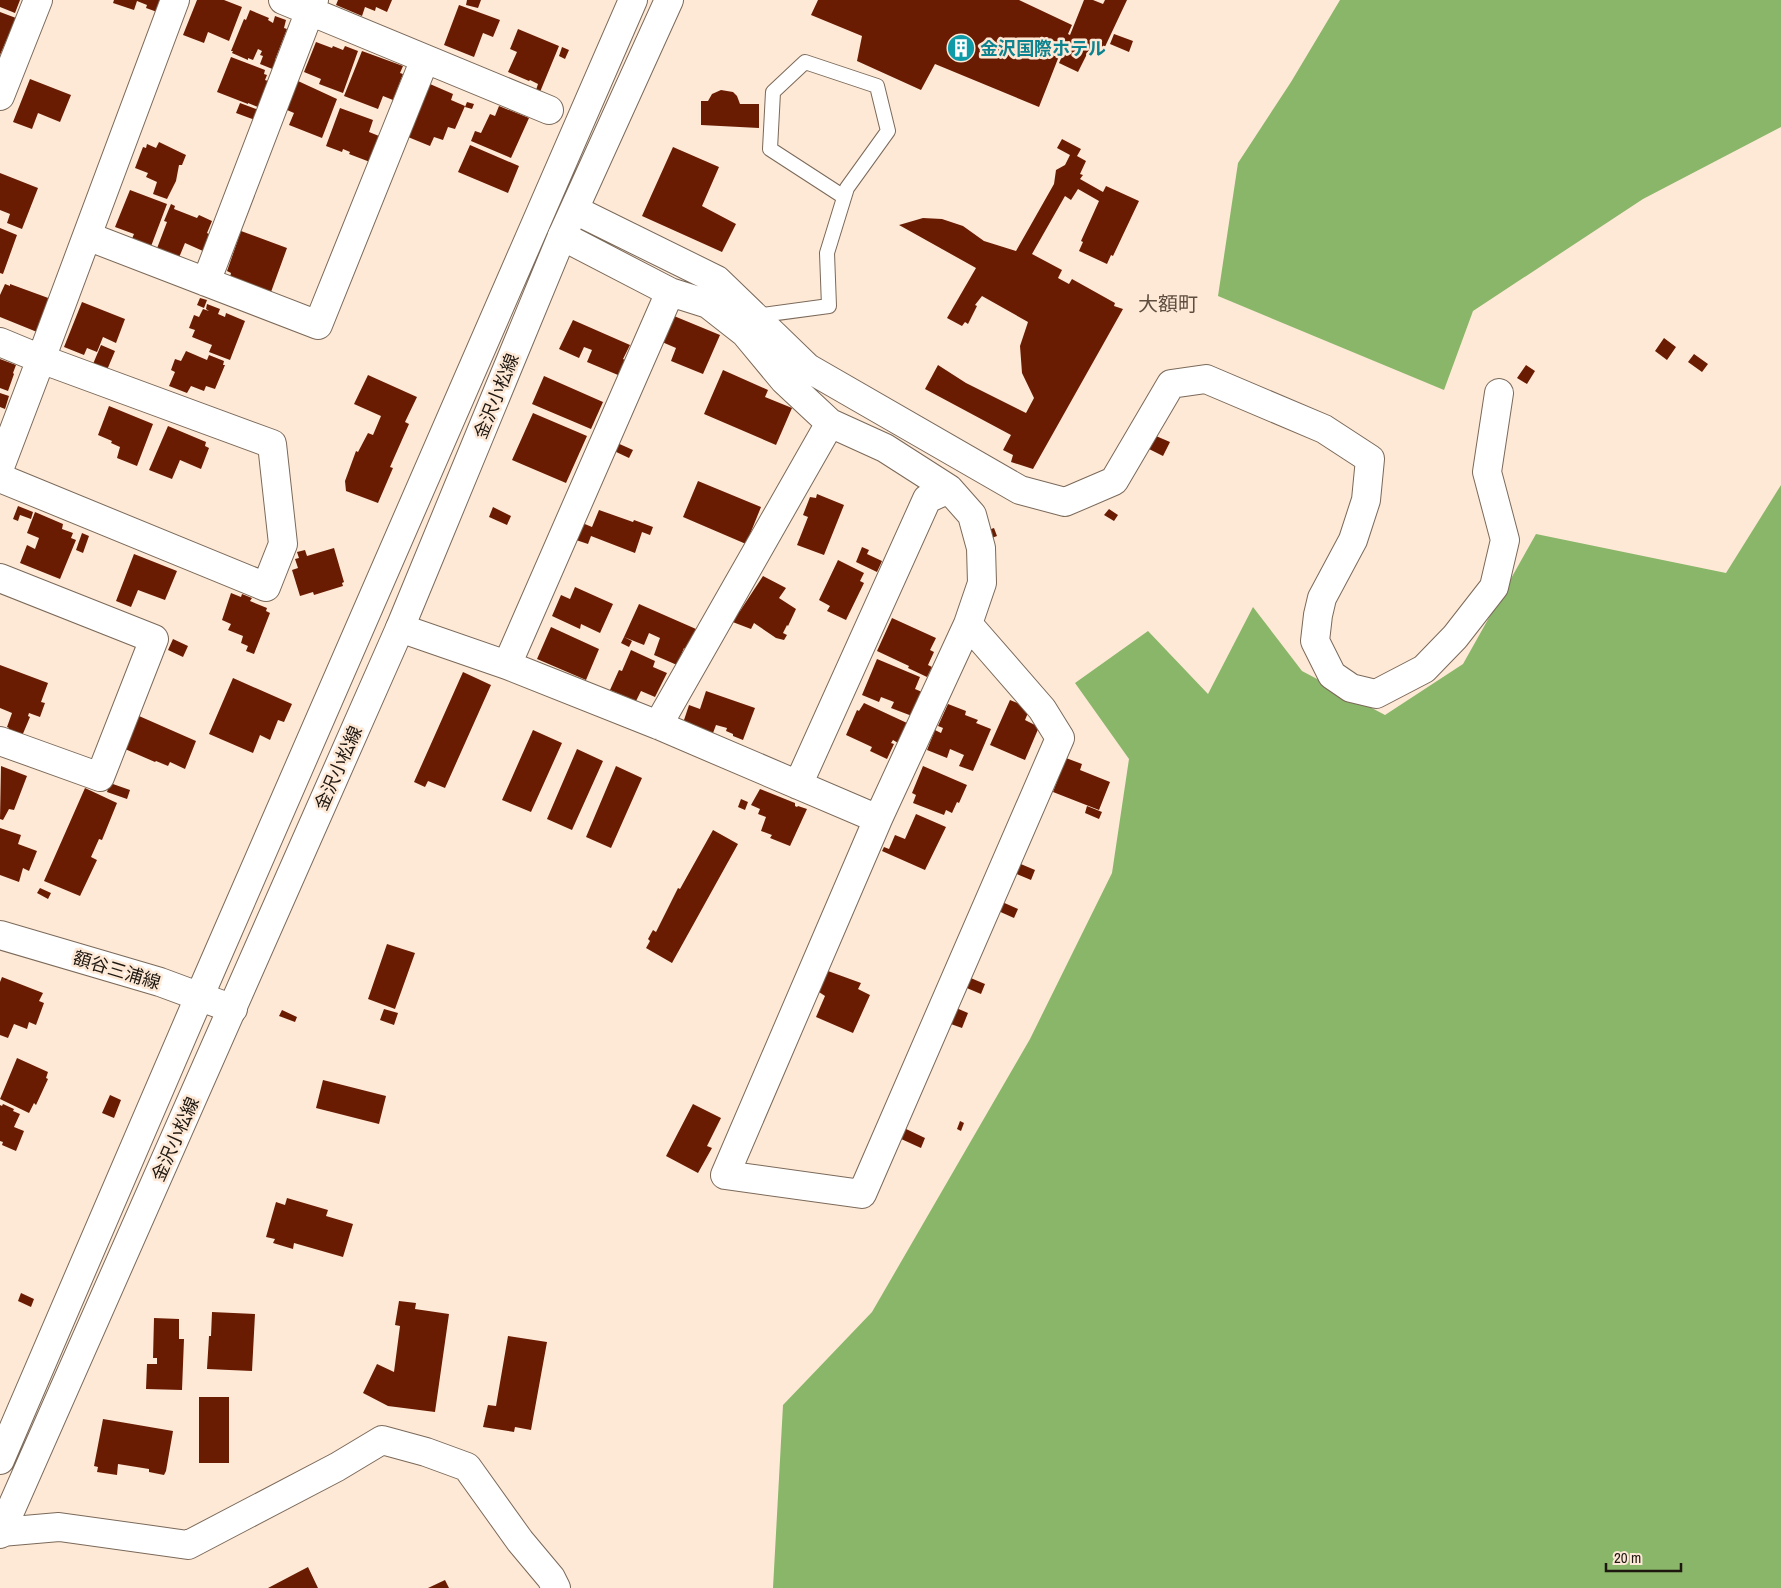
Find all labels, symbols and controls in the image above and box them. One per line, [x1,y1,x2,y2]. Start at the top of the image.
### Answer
building icon: 金沢国際ホテル [946,33,976,63]
place label: 金沢国際ホテル [980,36,1106,61]
district label: 大額町 [1138,290,1198,317]
street label: 金沢小松線 [468,350,524,442]
street label: 金沢小松線 [308,722,368,814]
street label: 額谷三浦線 [70,945,164,995]
street label: 金沢小松線 [145,1093,205,1185]
scale bar [1606,1540,1681,1572]
text: 20 m [1614,1547,1641,1568]

